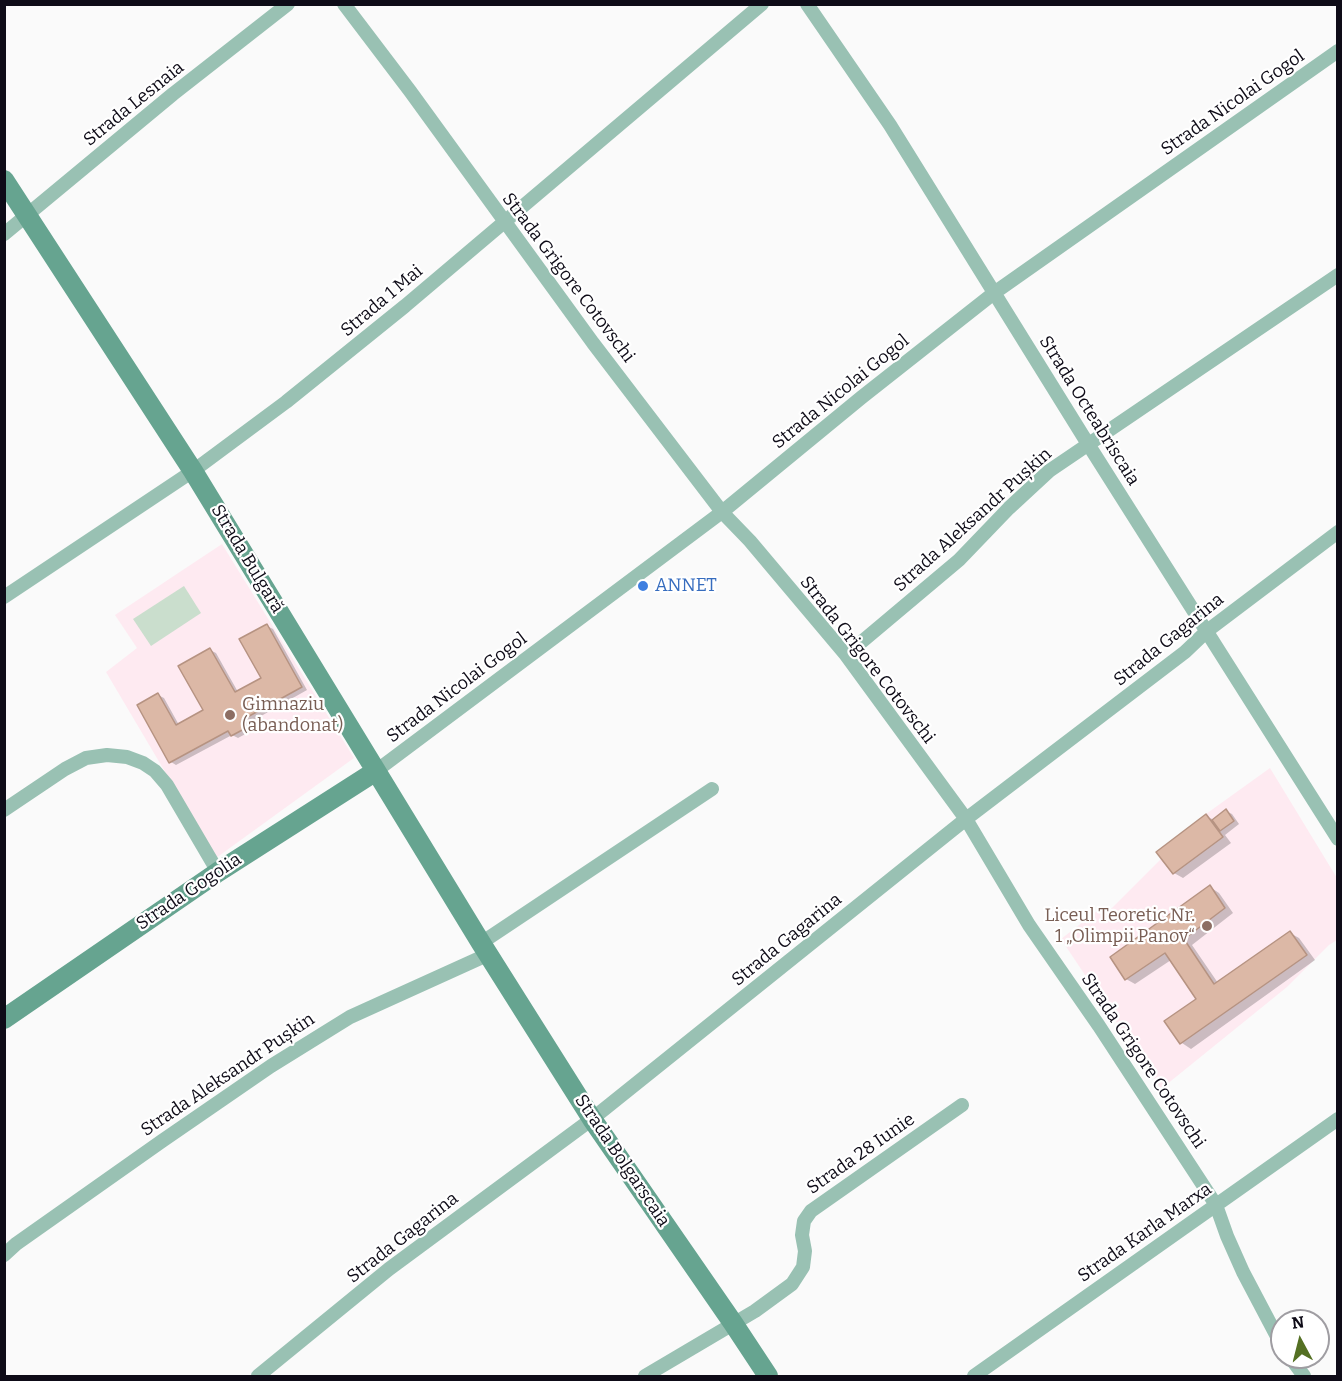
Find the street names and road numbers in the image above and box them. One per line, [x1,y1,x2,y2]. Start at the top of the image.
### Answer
street label: Strada Nicolai Gogol [1157,45,1309,161]
street label: Strada Lesnaia [80,57,188,151]
street label: Strada Grigore Cotovschi [497,189,639,367]
street label: Strada 1 Mai [337,261,427,341]
street label: Strada Nicolai Gogol [768,330,914,454]
street label: Strada Octeabriscaia [1034,332,1144,490]
street label: Strada Aleksandr Pușkin [890,444,1056,596]
street label: Strada Bulgară [206,501,288,617]
street label: Strada Grigore Cotovschi [795,572,939,748]
street label: Strada Gagarina [1110,589,1228,691]
street label: Strada Nicolai Gogol [383,628,531,748]
street label: Strada Gogolia [132,849,246,935]
street label: Strada Gagarina [728,889,846,991]
street label: Strada Grigore Cotovschi [1076,969,1210,1153]
street label: Strada Aleksandr Pușkin [137,1009,319,1141]
street label: Strada Bolgarscaia [570,1091,674,1231]
street label: Strada 28 Iunie [803,1109,919,1199]
street label: Strada Karla Marxa [1074,1179,1216,1287]
street label: Strada Gagarina [343,1188,463,1288]

